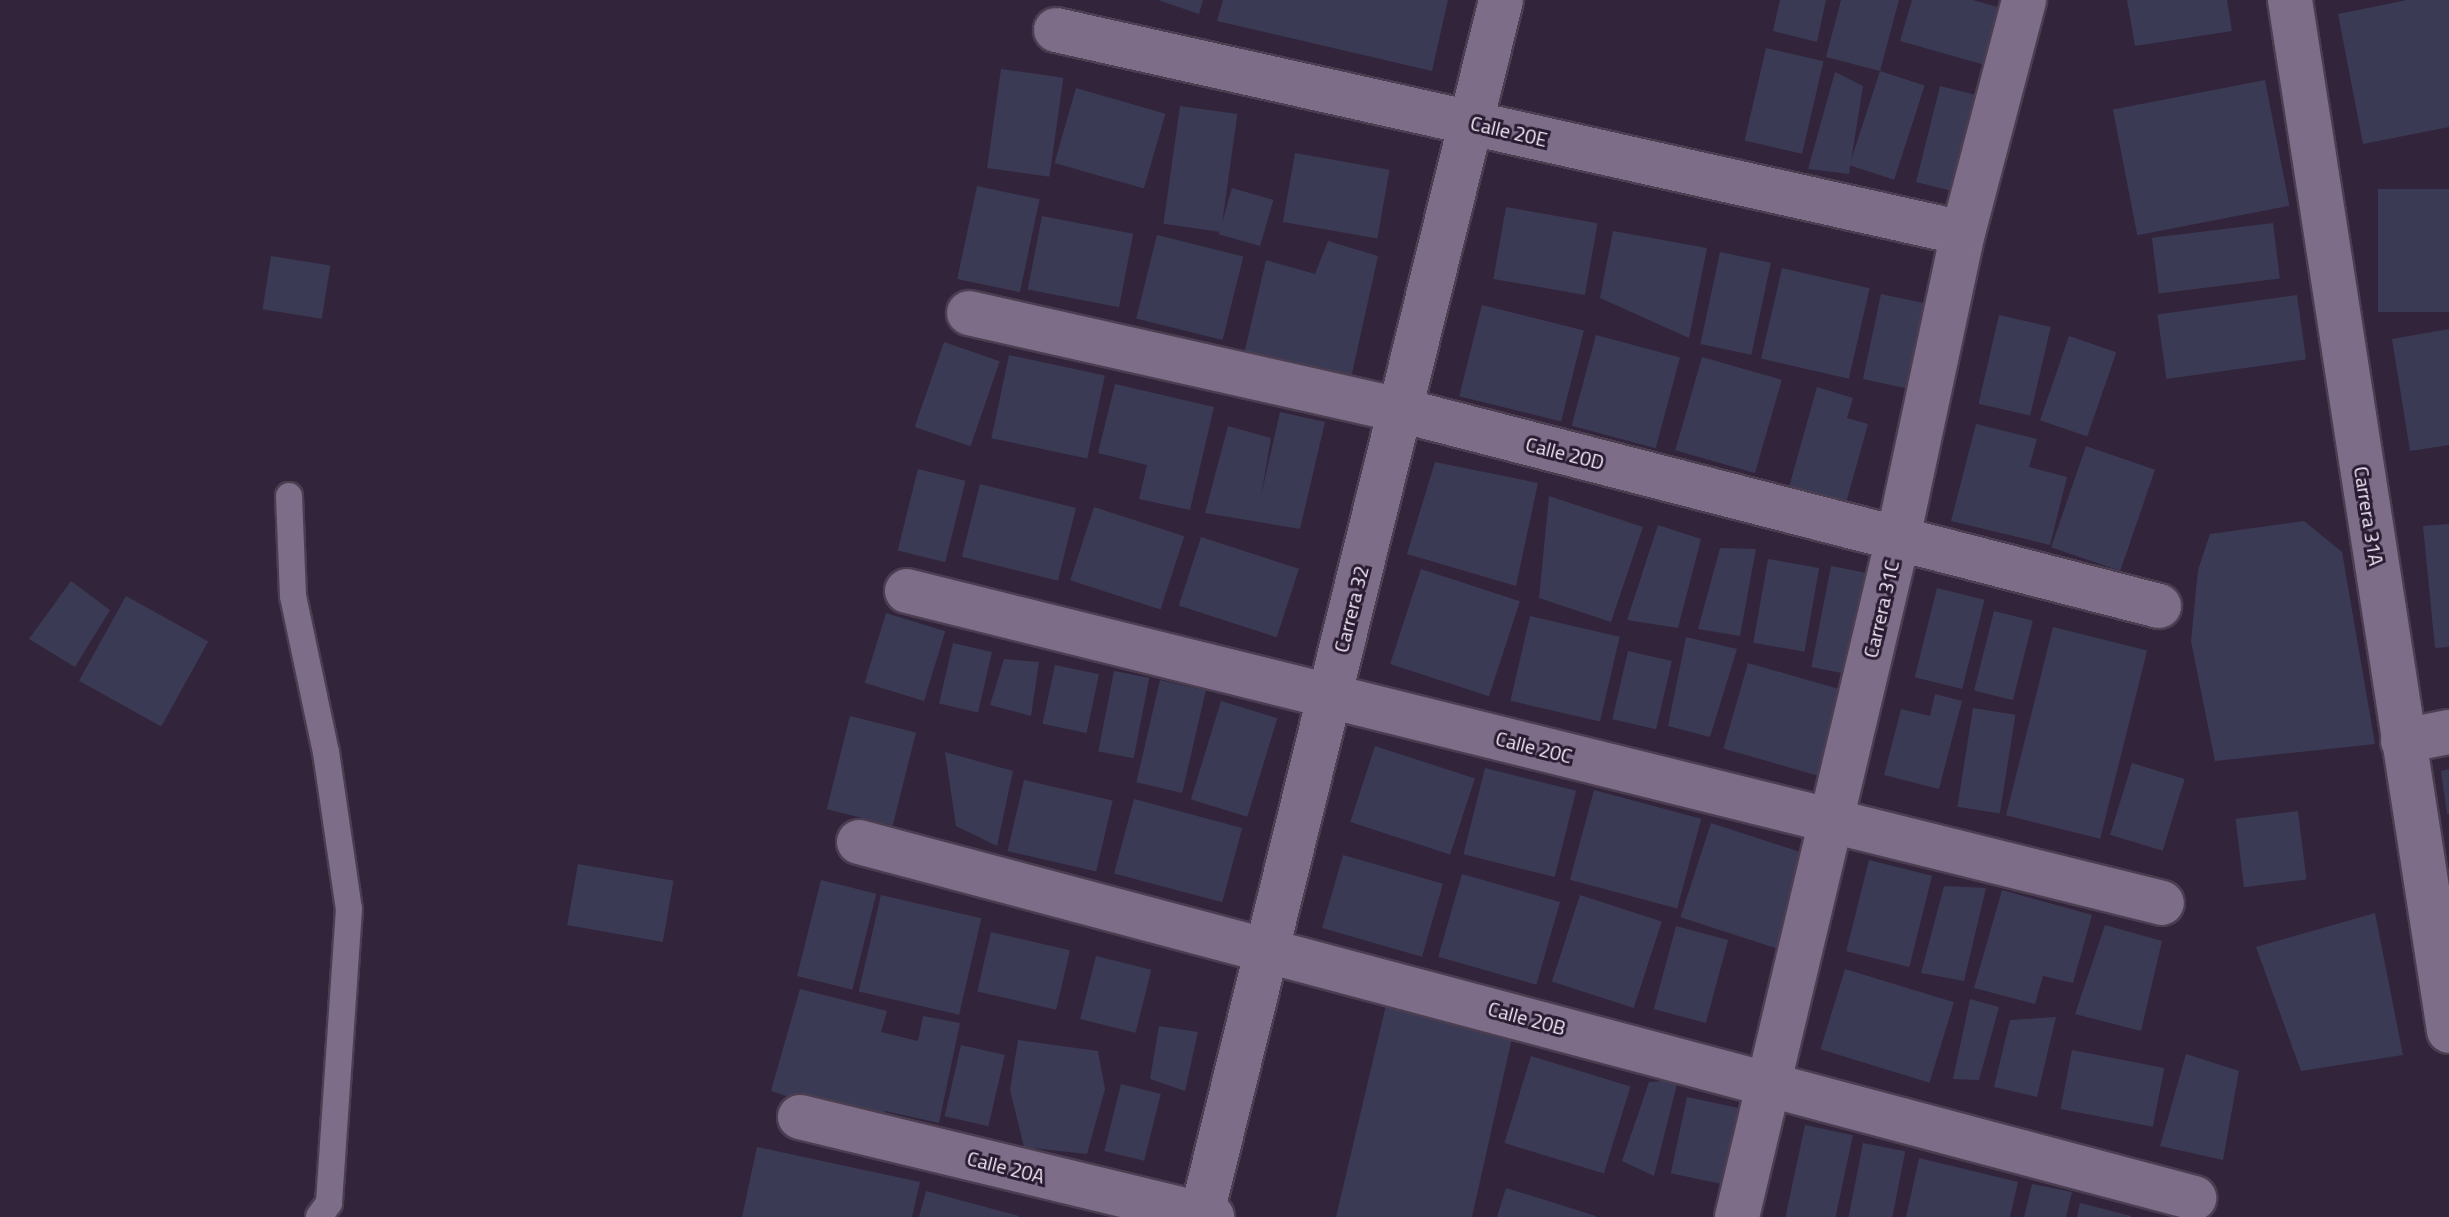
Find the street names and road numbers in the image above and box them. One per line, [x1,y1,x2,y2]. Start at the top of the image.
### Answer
street label: Calle 20E [1468,111,1550,151]
street label: Calle 20D [1523,432,1607,474]
street label: Carrera 31A [2349,465,2389,567]
street label: Carrera 31C [1858,558,1904,660]
street label: Carrera 32 [1329,563,1373,655]
street label: Calle 20C [1493,726,1575,768]
street label: Calle 20B [1486,996,1568,1040]
street label: Calle 20A [965,1146,1047,1188]

